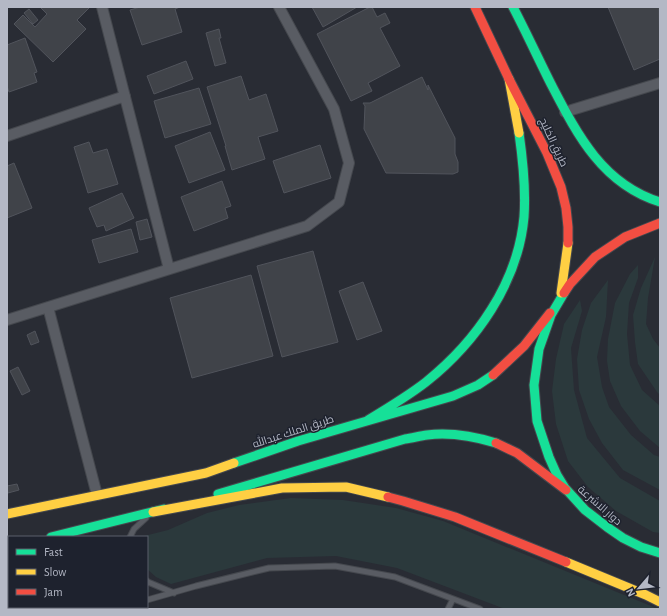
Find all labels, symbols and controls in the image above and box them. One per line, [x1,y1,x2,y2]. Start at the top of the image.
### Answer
street label: طريق الخليج [536,116,570,169]
street label: طريق الملك عبدالله [250,410,335,451]
street label: دوار الاشرعة [575,483,624,528]
legend [8,536,148,608]
text: Fast [44,546,63,558]
text: Slow [44,566,66,578]
north arrow [619,568,659,608]
text: Jam [44,586,63,598]
text: N [624,586,637,598]

